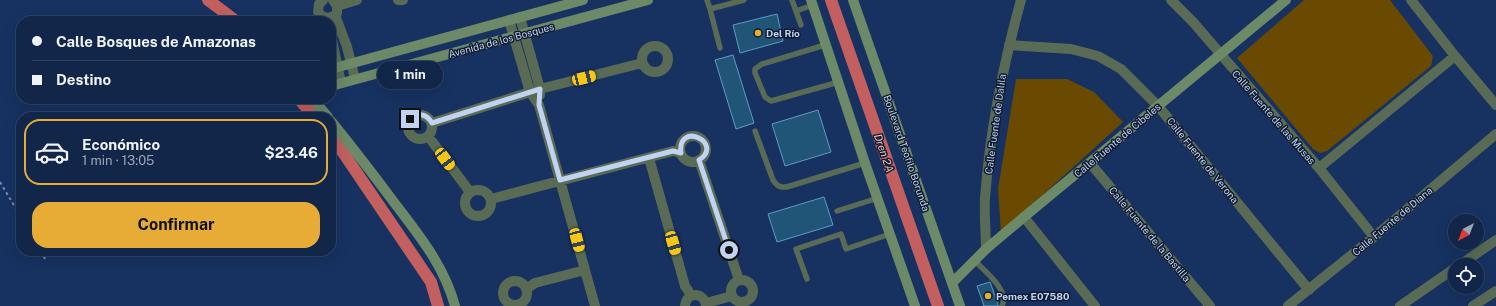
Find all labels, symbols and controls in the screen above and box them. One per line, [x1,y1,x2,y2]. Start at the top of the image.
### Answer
street label: Avenida de los Bosques [447,20,555,60]
place label: Del Río [766,27,800,39]
marker: Del Río [753,28,763,38]
text: Calle Bosques de Amazonas [56,33,256,50]
callout: 1 min [377,61,443,89]
text: 1 min [394,67,426,82]
street label: Calle Fuente de las Musas [1230,67,1318,167]
car [571,69,597,87]
text: Destino [56,71,111,88]
street label: Calle Fuente de Dalila [982,73,1008,175]
street label: Boulevard Teofilo Borunda [881,93,933,213]
street label: Calle Fuente de Cibeles [1071,100,1163,180]
route end [401,110,419,128]
street label: Calle Fuente de Verona [1165,115,1241,205]
water label: Dren 2A [872,132,896,174]
icon: car [34,134,70,170]
text: Económico [82,136,160,153]
text: $23.46 [265,144,318,161]
car [433,146,457,172]
text: 1 min · 13:05 [82,153,154,168]
street label: Calle Fuente de la Bastilla [1107,184,1193,284]
street label: Calle Fuente de Diana [1350,184,1434,258]
button: Confirmar [32,202,320,248]
north arrow [1448,214,1484,250]
map controls [1448,214,1484,294]
car [568,227,586,253]
car [664,230,682,256]
route start [720,241,738,259]
button: locate [1448,258,1484,294]
place label: Pemex E07580 [996,290,1070,302]
marker: Pemex E07580 [983,291,993,301]

